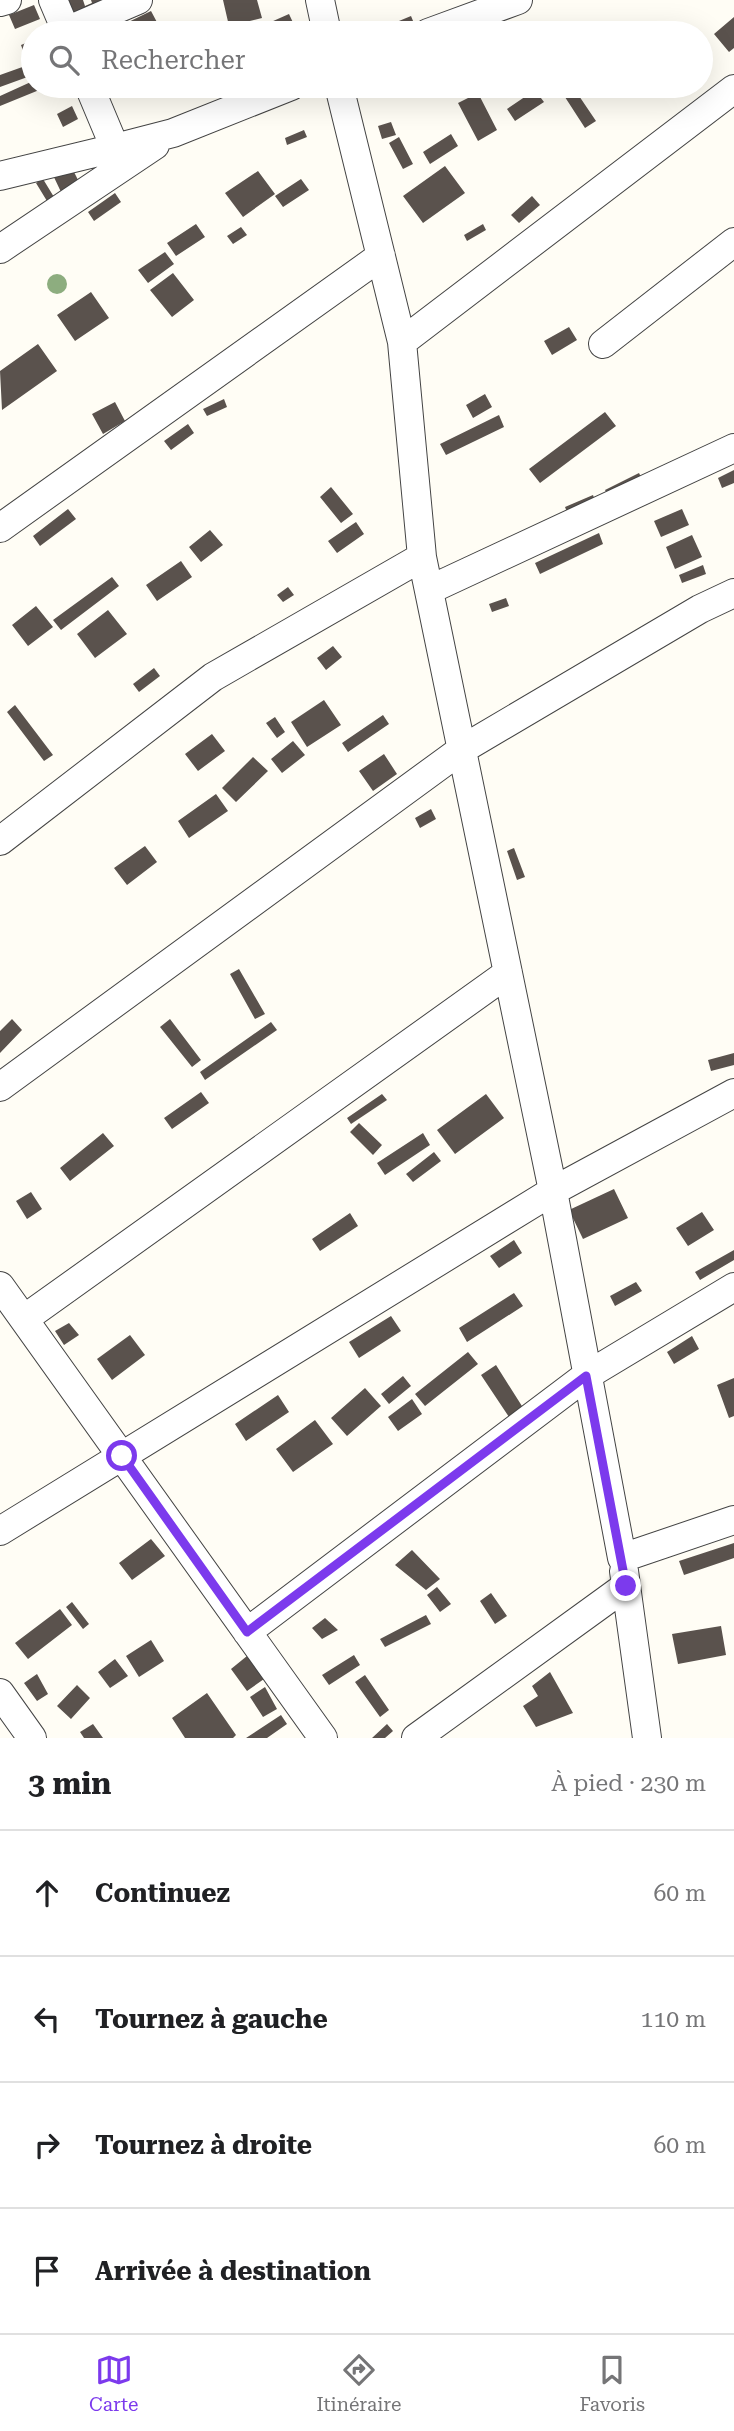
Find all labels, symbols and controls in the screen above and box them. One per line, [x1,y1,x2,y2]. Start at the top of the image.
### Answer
search box [21,21,713,98]
icon: search [45,41,83,79]
text: Rechercher [101,45,245,75]
route start [106,1440,137,1471]
route end [610,1570,641,1601]
text: 3 min [28,1766,111,1801]
text: À pied · 230 m [551,1770,706,1797]
icon: ahead [28,1874,66,1912]
text: Continuez [95,1878,230,1908]
text: 60 m [653,1880,706,1907]
icon: left [28,2000,66,2038]
text: Tournez à gauche [95,2004,328,2034]
text: 110 m [641,2006,706,2033]
icon: right [28,2126,66,2164]
text: Tournez à droite [95,2130,312,2160]
text: 60 m [653,2132,706,2159]
icon: arrive [28,2252,66,2290]
text: Arrivée à destination [95,2256,371,2286]
tab: Carte [89,2351,138,2416]
tab: Itinéraire [316,2351,401,2416]
tab: Favoris [579,2351,645,2416]

